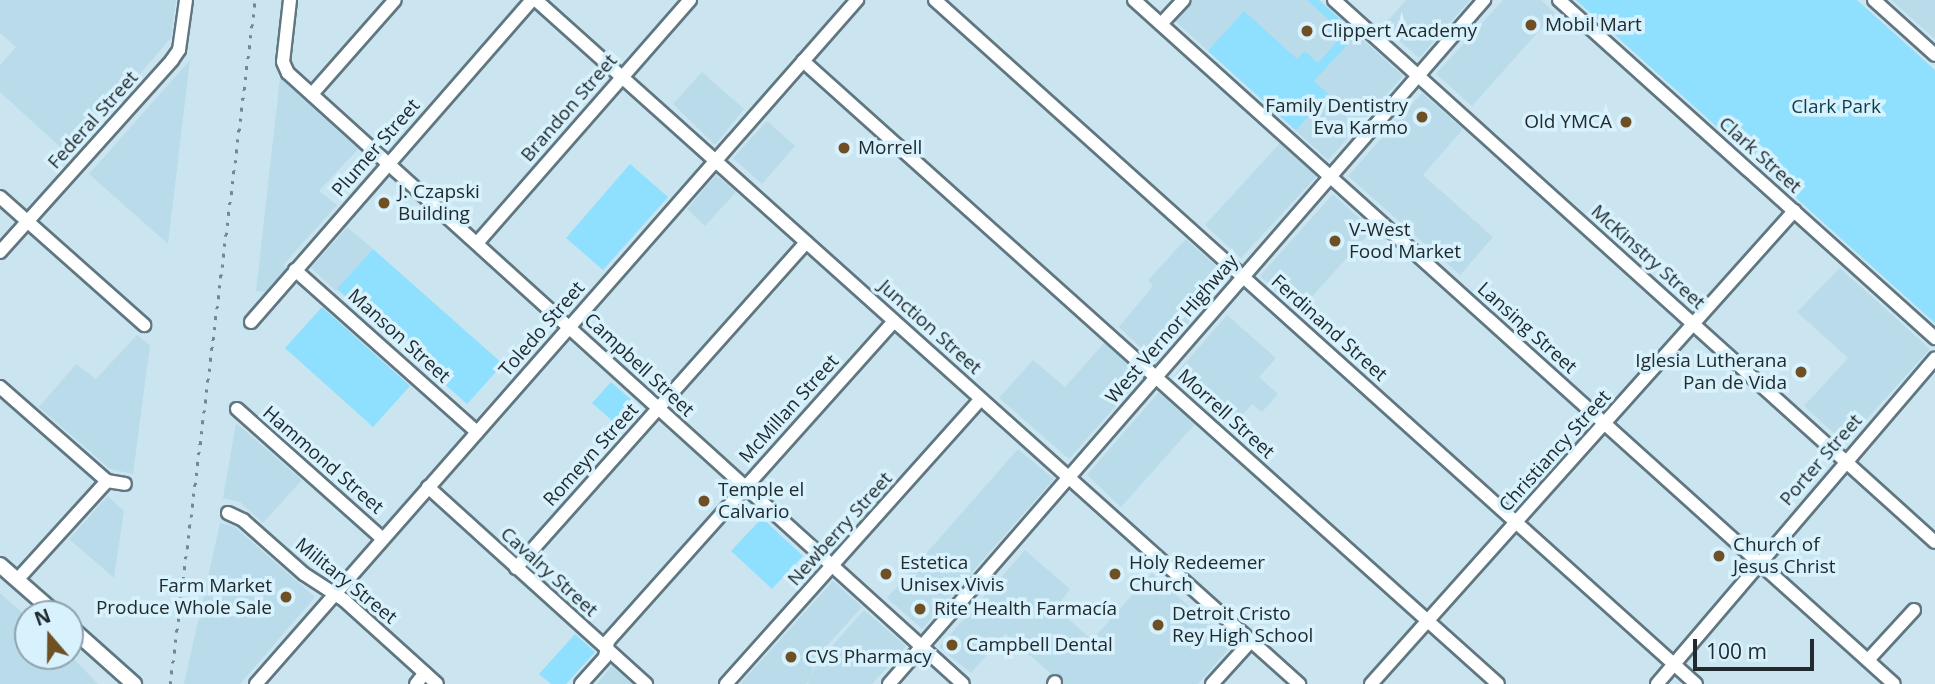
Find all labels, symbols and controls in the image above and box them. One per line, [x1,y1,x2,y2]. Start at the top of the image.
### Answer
place label: Mobil Mart [1545,14,1642,36]
marker: Mobil Mart [1523,17,1539,33]
place label: Clippert Academy [1321,20,1477,42]
marker: Clippert Academy [1299,23,1315,39]
street label: Brandon Street [516,50,622,166]
street label: Federal Street [43,66,143,174]
street label: Plumer Street [327,95,425,201]
place label: Family Dentistry Eva Karmo [1265,95,1408,139]
park label: Clark Park [1791,96,1881,118]
marker: Family Dentistry Eva Karmo [1414,109,1430,125]
place label: Old YMCA [1524,111,1612,133]
street label: Clark Street [1714,112,1806,198]
marker: Old YMCA [1618,114,1634,130]
place label: Morrell [858,137,922,159]
marker: Morrell [836,140,852,156]
place label: J. Czapski Building [398,181,480,225]
marker: J. Czapski Building [376,195,392,211]
street label: McKinstry Street [1586,200,1710,314]
place label: V-West Food Market [1349,219,1461,263]
marker: V-West Food Market [1327,233,1343,249]
street label: West Vernor Highway [1101,250,1243,408]
street label: Ferdinand Street [1266,270,1392,386]
street label: Junction Street [874,275,986,379]
street label: Toledo Street [495,277,589,381]
street label: Lansing Street [1473,277,1581,379]
street label: Manson Street [343,284,455,388]
street label: Campbell Street [579,308,699,422]
street label: McMillan Street [734,350,844,468]
place label: Iglesia Lutherana Pan de Vida [1635,350,1787,394]
marker: Iglesia Lutherana Pan de Vida [1793,364,1809,380]
street label: Morrell Street [1173,365,1279,463]
street label: Christiancy Street [1494,386,1616,516]
street label: Romeyn Street [539,399,643,511]
street label: Hammond Street [258,401,388,519]
street label: Porter Street [1775,410,1867,510]
street label: Newberry Street [783,467,897,591]
place label: Temple el Calvario [718,479,804,523]
marker: Temple el Calvario [696,493,712,509]
street label: Cavalry Street [496,522,602,622]
street label: Military Street [291,533,401,629]
place label: Church of Jesus Christ [1733,534,1835,578]
marker: Church of Jesus Christ [1711,548,1727,564]
place label: Estetica Unisex Vivis [900,552,1004,596]
place label: Holy Redeemer Church [1129,552,1265,596]
marker: Estetica Unisex Vivis [878,566,894,582]
marker: Holy Redeemer Church [1107,566,1123,582]
place label: Farm Market Produce Whole Sale [96,575,272,619]
marker: Farm Market Produce Whole Sale [278,589,294,605]
place label: Rite Health Farmacía [934,598,1117,620]
north arrow [14,600,84,670]
marker: Rite Health Farmacía [912,601,928,617]
text: N [31,602,54,632]
place label: Detroit Cristo Rey High School [1172,603,1313,647]
marker: Detroit Cristo Rey High School [1150,617,1166,633]
scale bar [1697,624,1818,668]
place label: Campbell Dental [966,634,1113,656]
marker: Campbell Dental [944,637,960,653]
text: 100 m [1706,637,1767,665]
place label: CVS Pharmacy [805,646,932,668]
marker: CVS Pharmacy [783,649,799,665]

